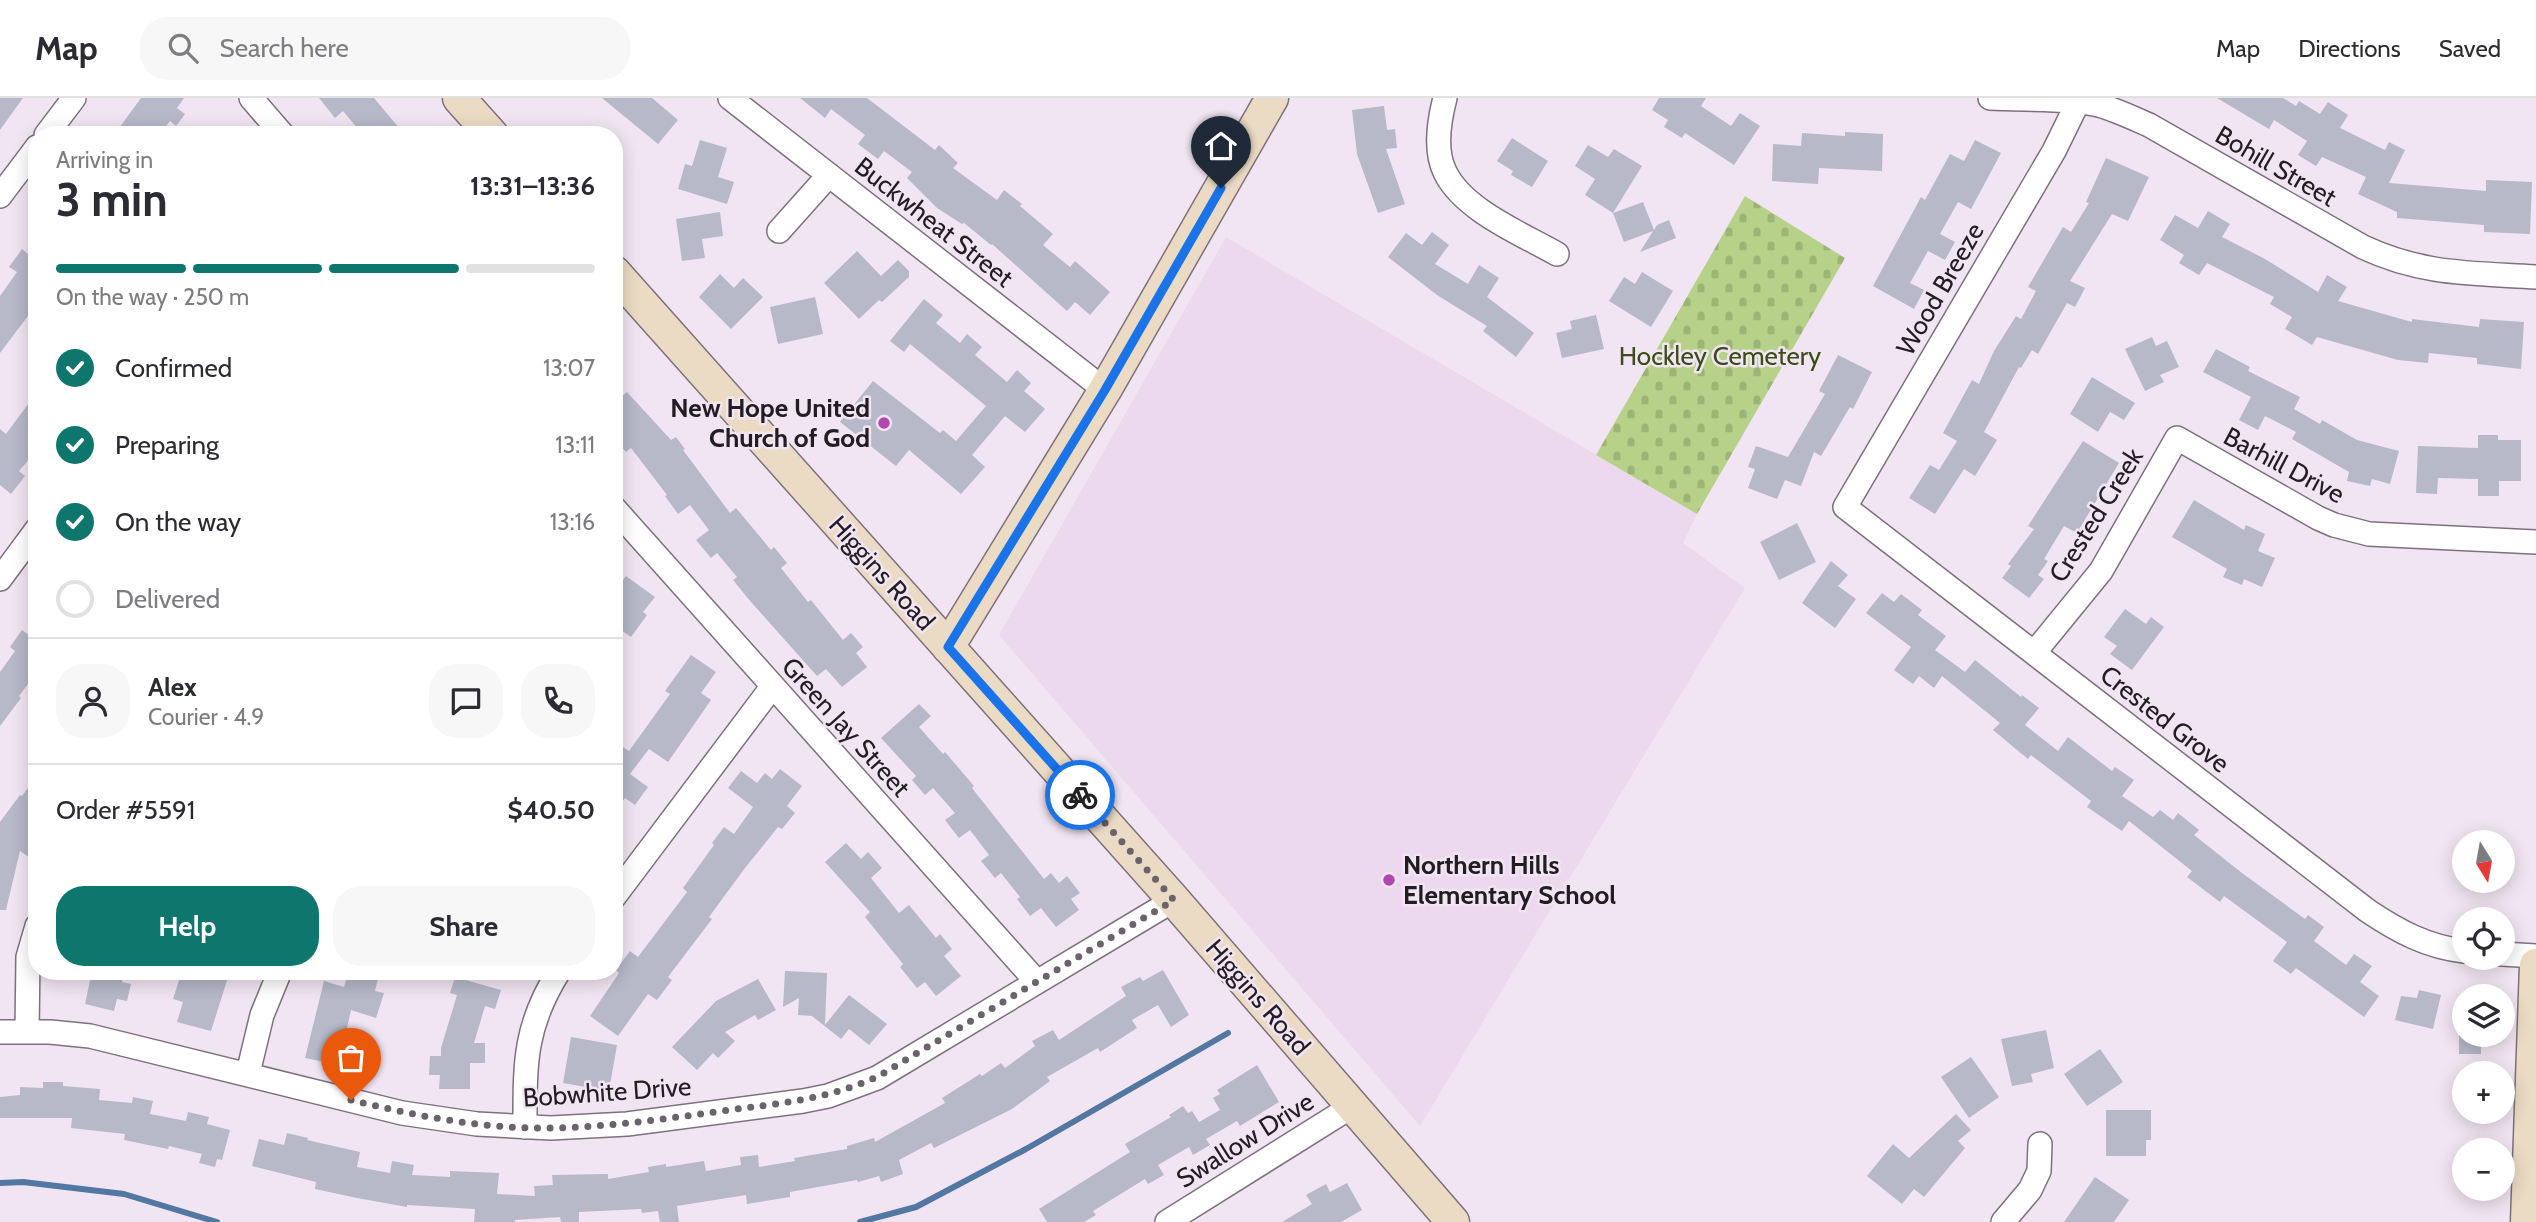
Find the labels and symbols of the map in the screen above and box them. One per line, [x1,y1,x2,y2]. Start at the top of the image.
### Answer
pin [1191,116,1251,188]
street label: Bohill Street [2210,119,2342,214]
street label: Buckwheat Street [848,150,1020,294]
street label: Wood Breeze [1889,217,1991,361]
park label: Hockley Cemetery [1619,340,1821,372]
place label: New Hope United Church of God [670,392,870,454]
marker: New Hope United Church of God [876,415,892,431]
street label: Barhill Drive [2218,420,2350,510]
street label: Crested Creek [2042,442,2150,588]
street label: Higgins Road [822,509,942,637]
street label: Green Jay Street [775,651,917,803]
street label: Crested Grove [2094,659,2236,779]
courier [1045,760,1115,830]
north arrow [2452,830,2515,892]
place label: Northern Hills Elementary School [1403,849,1616,911]
marker: Northern Hills Elementary School [1381,872,1397,888]
street label: Higgins Road [1199,933,1317,1061]
pin [321,1028,381,1100]
street label: Bobwhite Drive [522,1070,692,1114]
street label: Swallow Drive [1171,1085,1319,1195]

